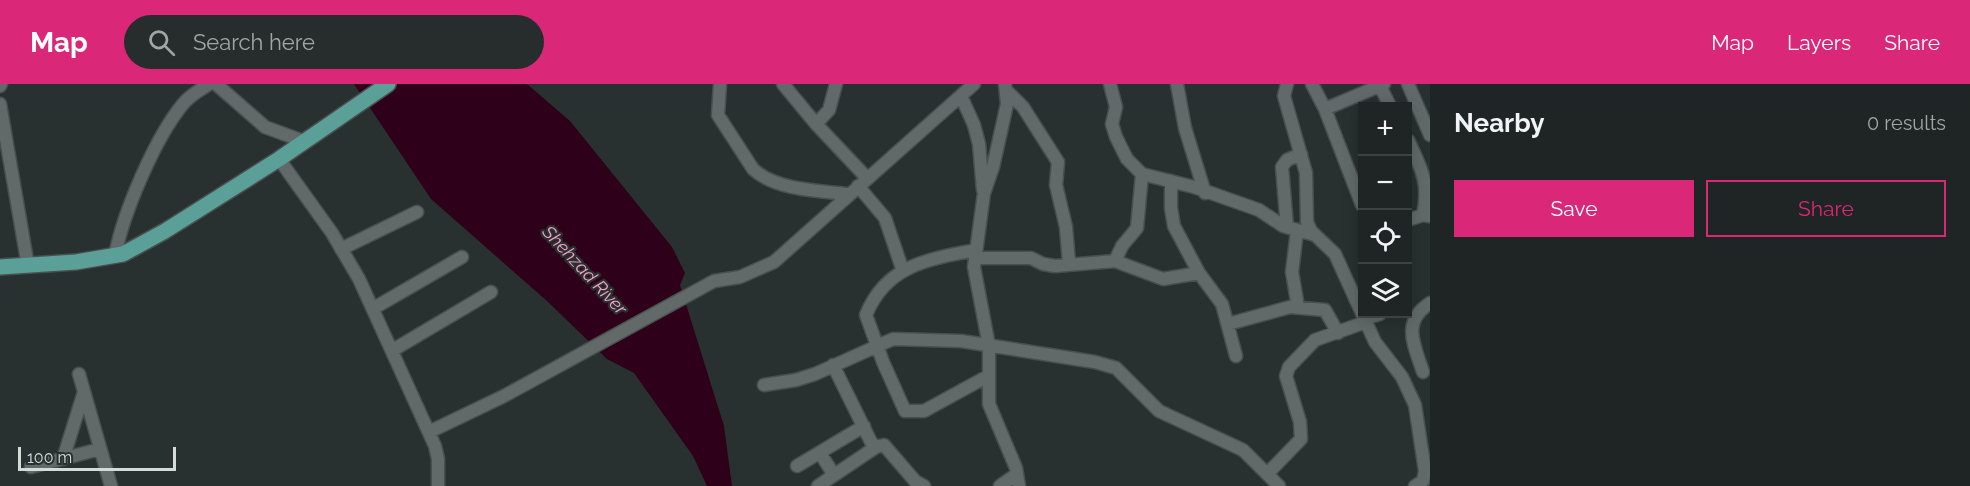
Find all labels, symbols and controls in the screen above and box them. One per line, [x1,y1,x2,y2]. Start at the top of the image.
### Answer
search box [124,15,544,69]
text: Map [30,26,88,59]
icon: search [145,26,178,59]
text: Search here [193,29,315,55]
text: Map [1711,30,1754,55]
text: Layers [1787,30,1851,55]
text: Share [1884,30,1940,55]
map controls [1358,102,1412,318]
button: + [1358,102,1412,156]
text: Nearby [1454,108,1544,138]
text: 0 results [1867,111,1946,135]
button: − [1358,156,1412,210]
button: Save [1454,180,1694,237]
button: Share [1706,180,1946,237]
button: locate [1358,210,1412,264]
water label: Shehzad River [538,220,632,319]
button: layers [1358,264,1412,318]
scale bar [18,444,176,472]
text: 100 m [27,448,72,467]

